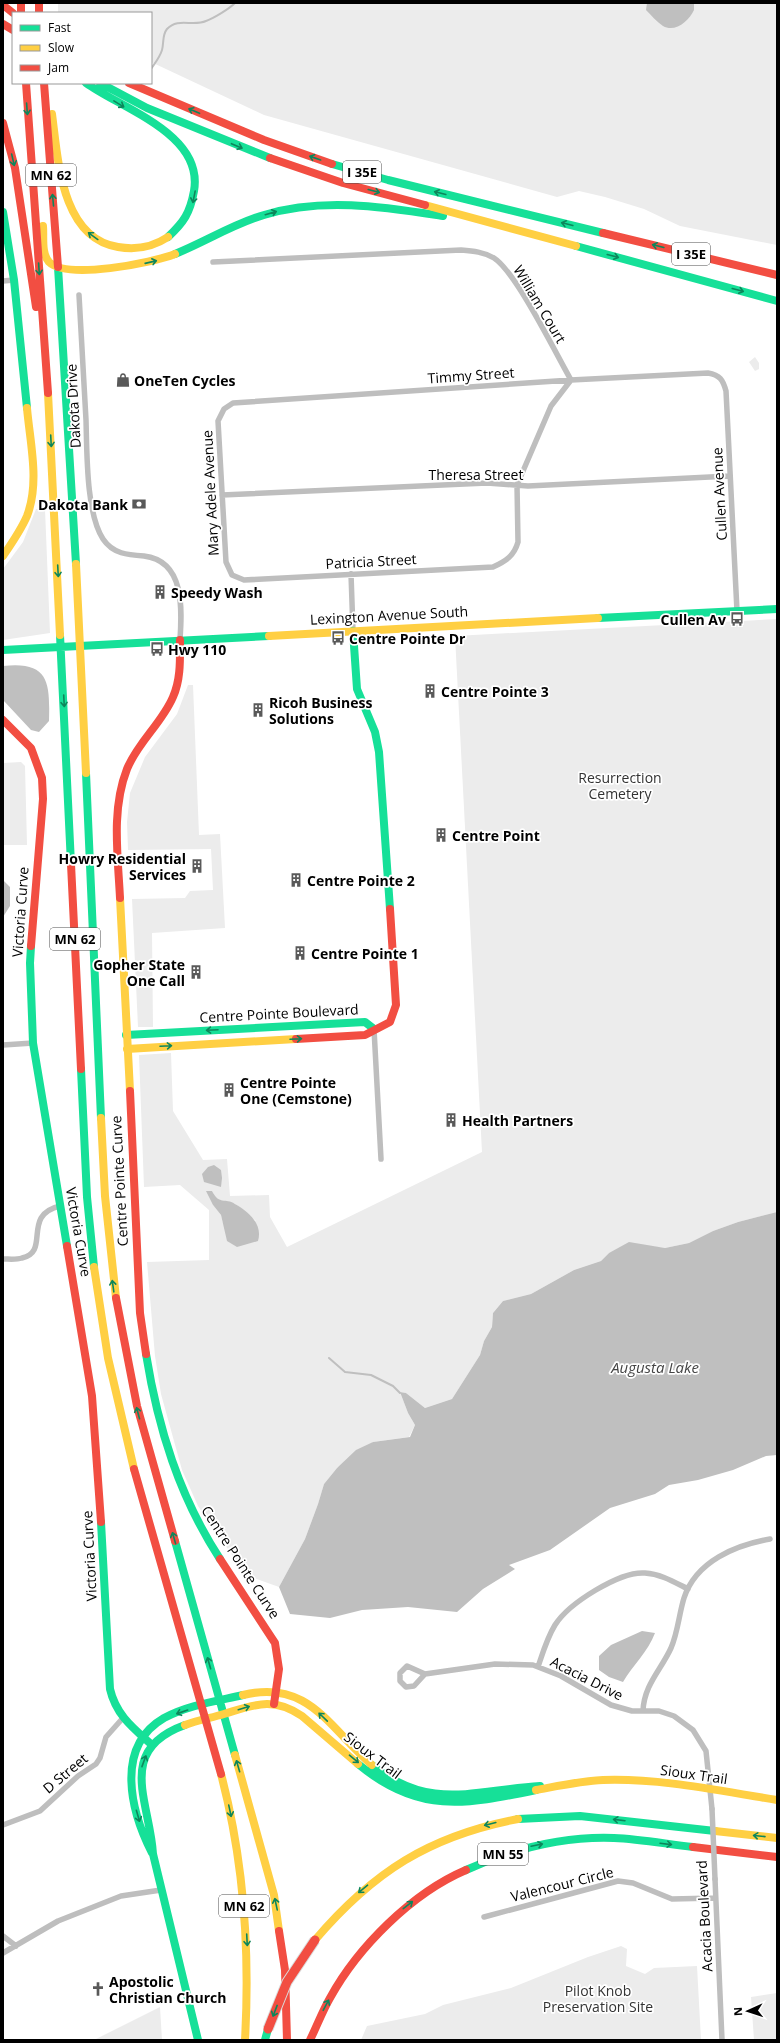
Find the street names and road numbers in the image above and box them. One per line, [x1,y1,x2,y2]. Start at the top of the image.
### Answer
road number: I 35E [343,161,381,183]
road number: MN 62 [26,164,76,186]
road number: I 35E [672,243,710,265]
street label: William Court [509,261,571,347]
street label: Timmy Street [427,362,515,388]
street label: Dakota Drive [61,363,85,449]
street label: Mary Adele Avenue [197,430,223,556]
street label: Cullen Avenue [707,447,731,541]
street label: Theresa Street [429,465,523,484]
street label: Patricia Street [325,549,417,573]
street label: Lexington Avenue South [309,601,469,629]
street label: Victoria Curve [7,866,33,958]
road number: MN 62 [50,928,100,950]
street label: Centre Pointe Boulevard [199,999,359,1027]
street label: Centre Pointe Curve [106,1115,132,1247]
street label: Victoria Curve [62,1186,96,1278]
street label: Centre Pointe Curve [197,1502,285,1622]
street label: Victoria Curve [77,1510,101,1602]
street label: Acacia Drive [547,1652,627,1705]
street label: Sioux Trail [340,1727,406,1783]
street label: D Street [39,1749,91,1797]
street label: Sioux Trail [659,1760,729,1788]
road number: MN 55 [478,1843,528,1865]
street label: Acacia Boulevard [692,1860,716,1972]
street label: Valencour Circle [509,1862,616,1906]
road number: MN 62 [219,1895,269,1917]

